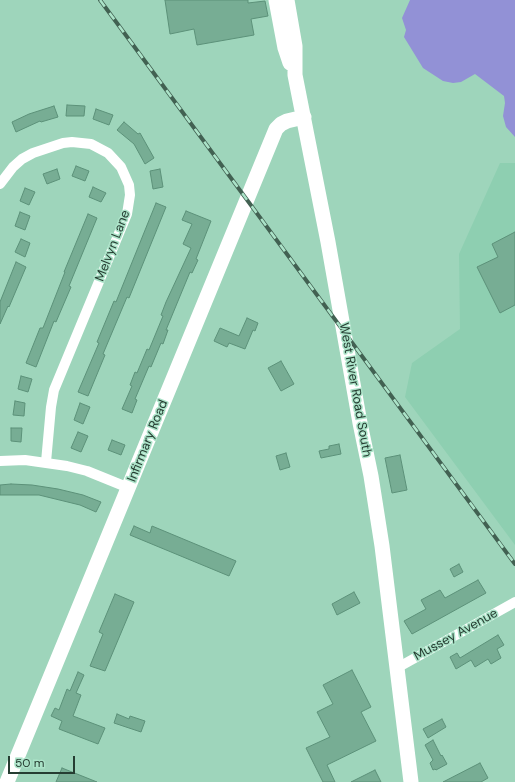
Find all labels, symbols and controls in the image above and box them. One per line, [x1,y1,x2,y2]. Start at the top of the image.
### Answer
street label: Melvyn Lane [92,208,134,284]
street label: West River Road South [336,322,374,458]
street label: Infirmary Road [124,398,172,484]
street label: Mussey Avenue [411,606,501,664]
scale bar [10,748,77,774]
text: 50 m [15,755,44,771]

